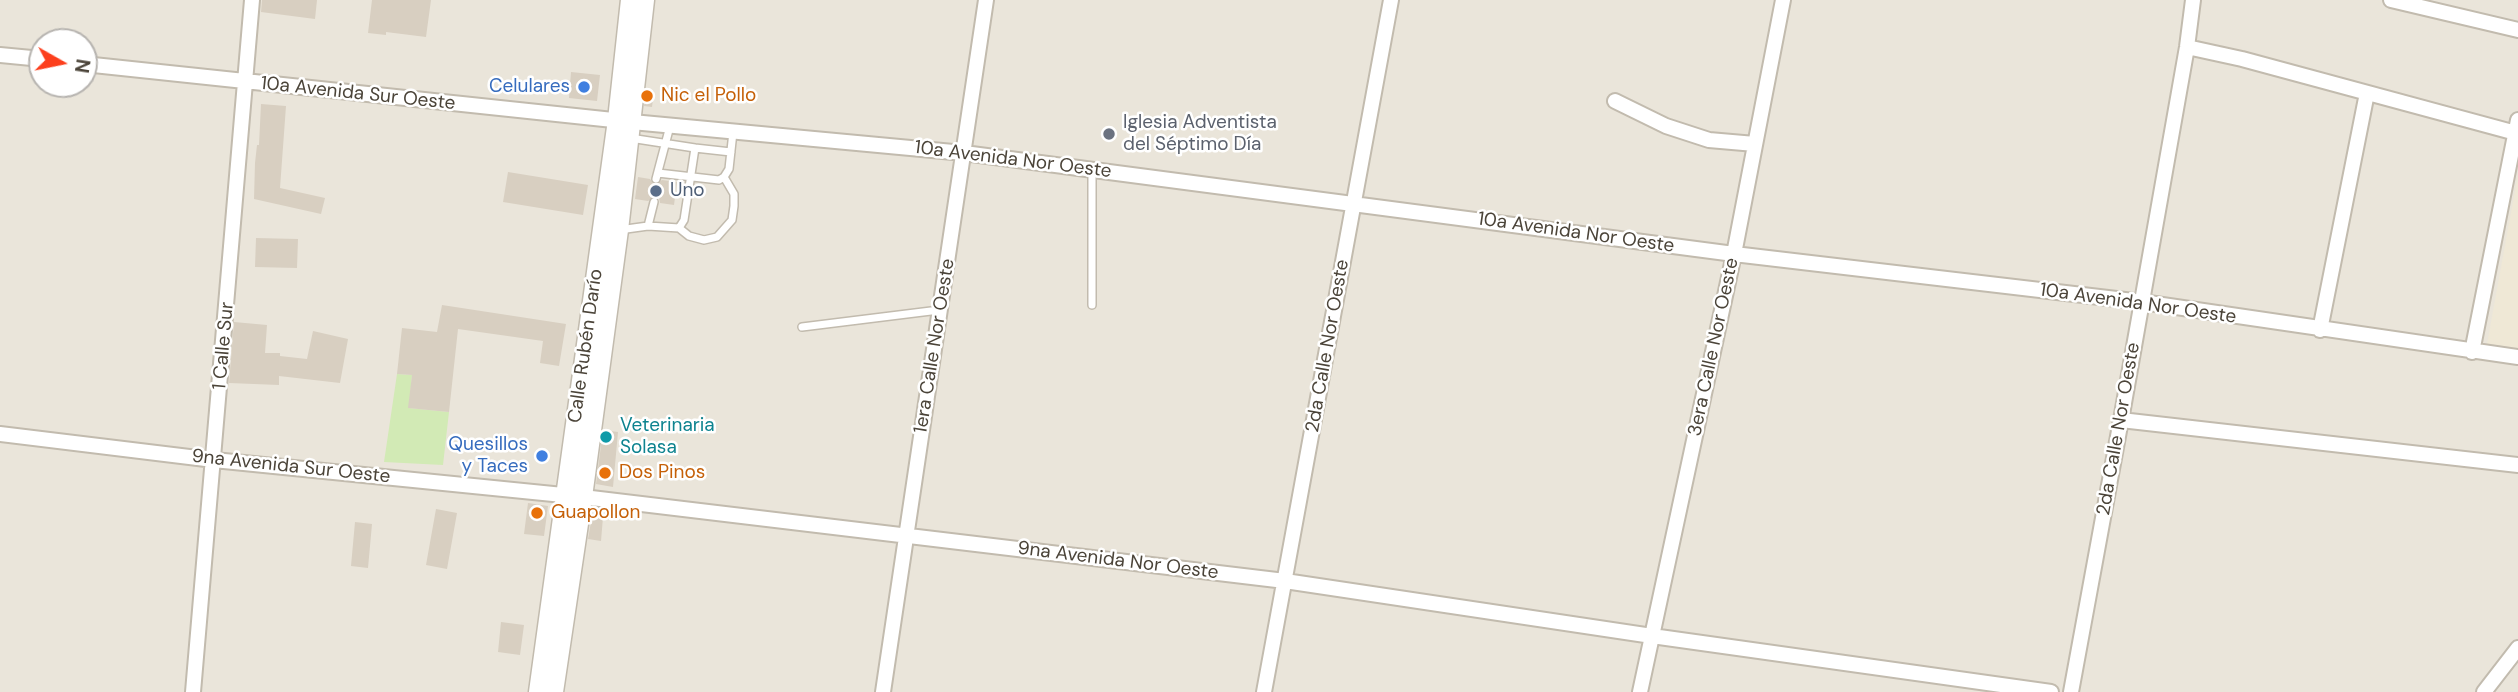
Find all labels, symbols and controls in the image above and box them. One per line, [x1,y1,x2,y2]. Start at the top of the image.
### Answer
north arrow [28,28,98,98]
text: N [69,57,96,75]
street label: 10a Avenida Sur Oeste [260,72,456,116]
place label: Celulares [489,76,570,98]
marker: Celulares [576,79,592,95]
place label: Nic el Pollo [661,85,756,107]
marker: Nic el Pollo [639,88,655,104]
place label: Iglesia Adventista del Séptimo Día [1123,112,1277,156]
marker: Iglesia Adventista del Séptimo Día [1101,126,1117,142]
street label: 10a Avenida Nor Oeste [913,137,1113,183]
place label: Uno [670,180,705,202]
marker: Uno [648,183,664,199]
street label: 10a Avenida Nor Oeste [1476,208,1676,258]
street label: 3era Calle Nor Oeste [1684,256,1744,438]
street label: 1era Calle Nor Oeste [910,257,960,435]
street label: 2da Calle Nor Oeste [1302,258,1354,434]
street label: Calle Rubén Darío [564,268,608,424]
street label: 10a Avenida Nor Oeste [2038,279,2238,329]
street label: 1 Calle Sur [209,301,239,391]
street label: 2da Calle Nor Oeste [2093,341,2145,517]
place label: Veterinaria Solasa [620,415,715,459]
marker: Veterinaria Solasa [598,429,614,445]
place label: Quesillos y Taces [448,434,528,478]
street label: 9na Avenida Sur Oeste [191,445,391,489]
marker: Quesillos y Taces [534,448,550,464]
place label: Dos Pinos [619,462,705,484]
marker: Dos Pinos [597,465,613,481]
place label: Guapollon [551,502,640,524]
marker: Guapollon [529,505,545,521]
street label: 9na Avenida Nor Oeste [1016,537,1220,585]

